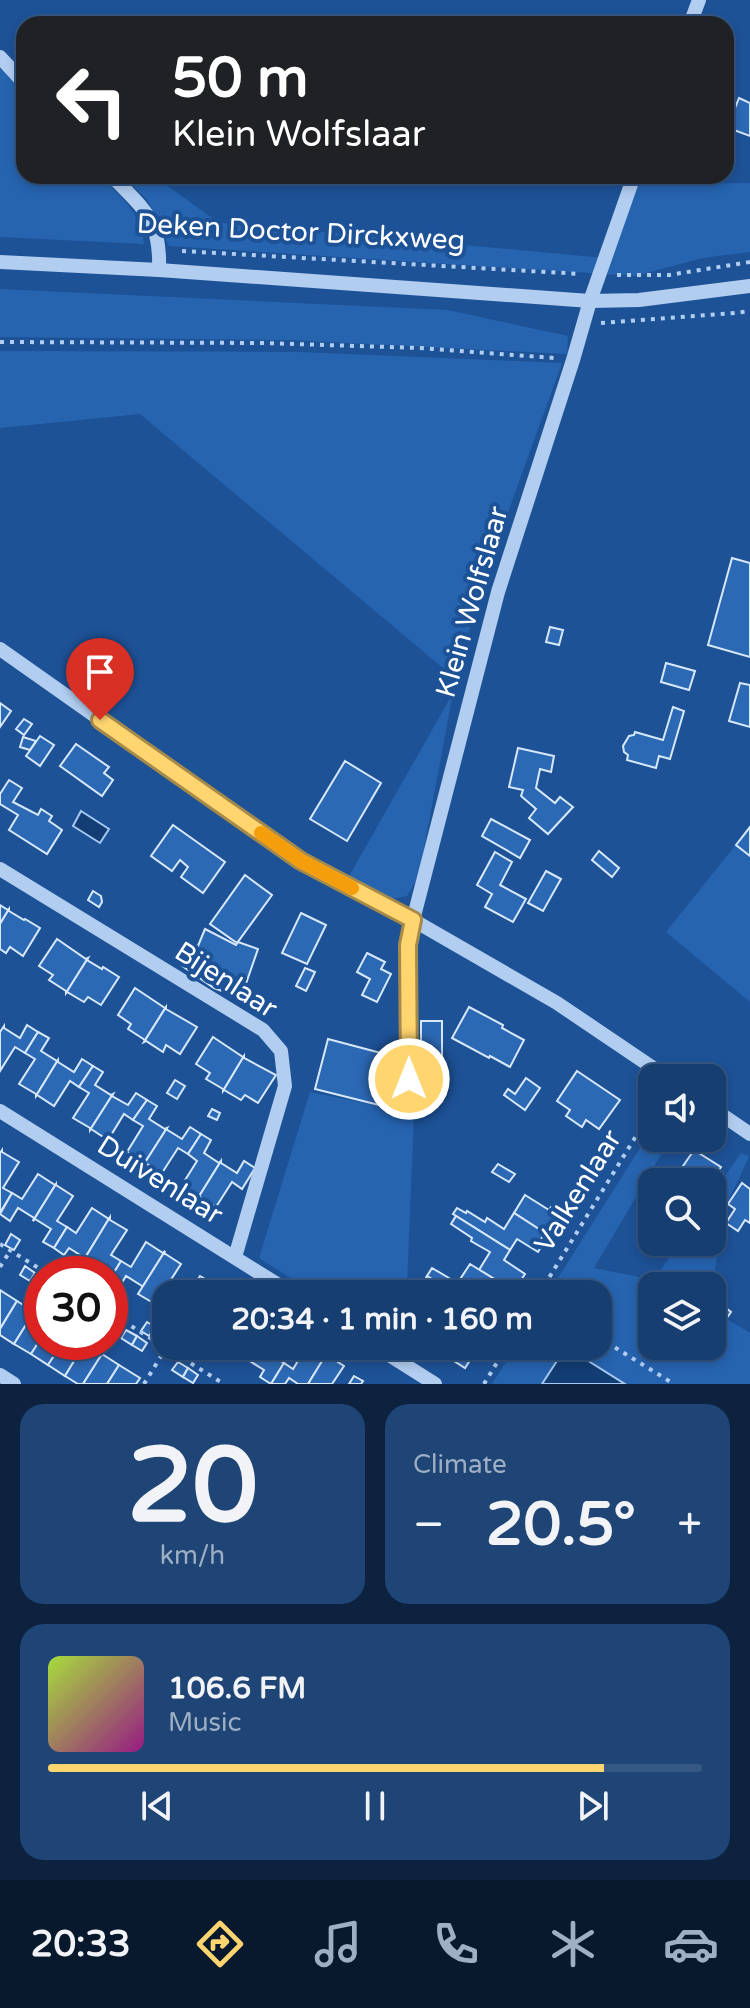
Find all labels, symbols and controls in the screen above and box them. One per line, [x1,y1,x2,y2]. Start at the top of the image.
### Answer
text: 50 m [172,45,308,112]
icon: left [40,48,144,152]
text: Klein Wolfslaar [172,113,426,156]
street label: Deken Doctor Dirckxweg [136,206,466,258]
street label: Klein Wolfslaar [428,502,516,701]
pin [66,638,134,720]
icon: arrive [78,650,122,694]
street label: Bijenlaar [168,934,284,1026]
position arrow [367,1037,451,1121]
map controls [638,1064,726,1360]
button: sound [638,1064,726,1152]
street label: Valkenlaar [527,1123,629,1258]
street label: Duivenlaar [91,1128,229,1232]
button: search [638,1168,726,1256]
speed limit sign: 30 [24,1256,128,1360]
button: layers [638,1272,726,1360]
text: 20:34 · 1 min · 160 m [231,1301,533,1338]
text: 20 [127,1425,258,1550]
text: Climate [413,1449,507,1480]
text: 20.5° [486,1489,636,1561]
text: − [413,1499,444,1552]
text: + [677,1499,702,1552]
text: km/h [160,1540,225,1571]
text: 106.6 FM [168,1670,306,1707]
text: Music [168,1707,241,1738]
icon: previous [135,1784,179,1828]
icon: pause [353,1784,397,1828]
icon: next [571,1784,615,1828]
icon: directions [192,1916,248,1972]
icon: music [310,1916,366,1972]
icon: phone [428,1916,484,1972]
icon: climate [545,1916,601,1972]
icon: car [663,1916,719,1972]
text: 20:33 [31,1923,131,1966]

